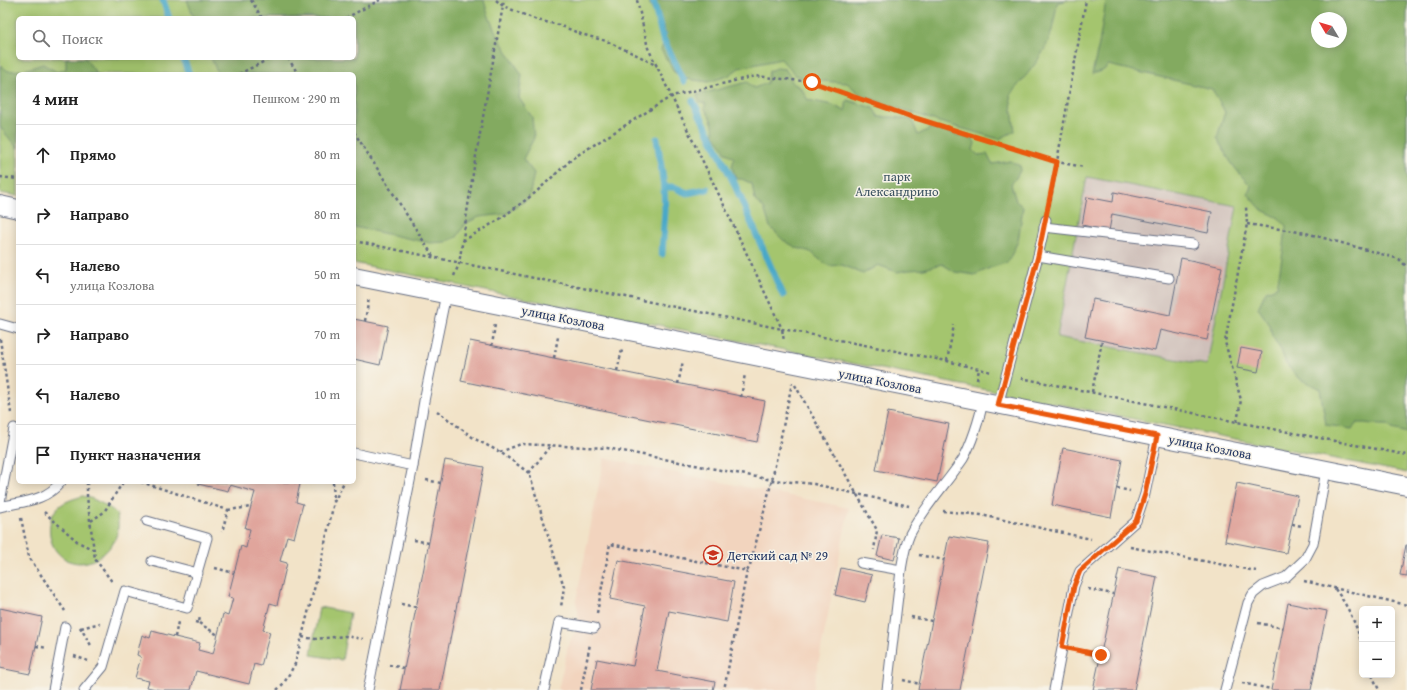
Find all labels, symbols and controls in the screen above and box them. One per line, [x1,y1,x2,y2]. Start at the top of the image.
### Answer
north arrow [1311,12,1347,48]
search box [16,16,356,60]
icon: search [30,27,52,49]
text: Поиск [62,28,103,49]
route start [803,73,821,91]
text: 4 мин [32,86,78,111]
text: Пешком · 290 m [253,89,340,108]
icon: ahead [32,144,54,166]
text: Прямо [70,144,116,165]
text: 80 m [314,145,340,164]
park label: парк Александрино [855,167,939,201]
icon: right [32,204,54,226]
text: Направо [70,204,129,225]
text: 80 m [314,205,340,224]
text: Налево [70,255,120,276]
icon: left [32,264,54,286]
text: 50 m [314,265,340,284]
text: улица Козлова [70,276,155,295]
street label: улица Козлова [519,300,607,336]
icon: right [32,324,54,346]
text: Направо [70,324,129,345]
text: 70 m [314,325,340,344]
street label: улица Козлова [836,363,924,399]
icon: left [32,384,54,406]
text: Налево [70,384,120,405]
text: 10 m [314,385,340,404]
street label: улица Козлова [1166,429,1254,465]
icon: arrive [32,444,54,466]
text: Пункт назначения [70,444,201,465]
school or university icon: Детский сад № 29 [702,544,724,566]
place label: Детский сад № 29 [726,546,828,565]
map controls [1359,606,1395,678]
button: + [1359,606,1395,642]
button: − [1359,642,1395,678]
route end [1092,646,1110,664]

